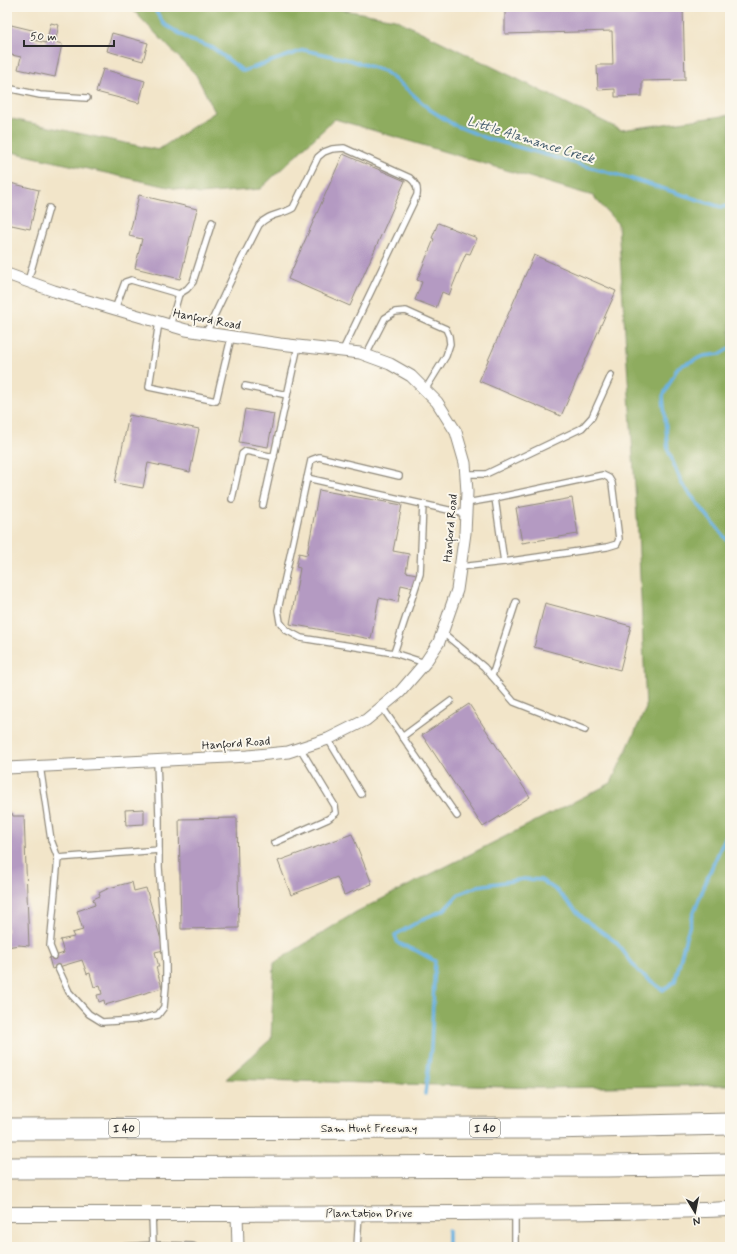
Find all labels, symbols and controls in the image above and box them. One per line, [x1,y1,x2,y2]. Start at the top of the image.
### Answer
scale bar [24,22,114,48]
text: 50 m [30,29,57,45]
water label: Little Alamance Creek [465,113,598,168]
street label: Hanford Road [171,306,242,335]
street label: Hanford Road [440,493,463,563]
street label: Hanford Road [201,734,271,755]
road number: I 40 [109,1119,139,1137]
road number: I 40 [470,1119,500,1137]
street label: Sam Hunt Freeway [321,1121,417,1137]
north arrow [675,1192,715,1232]
street label: Plantation Drive [325,1206,413,1222]
text: N [692,1213,701,1228]

